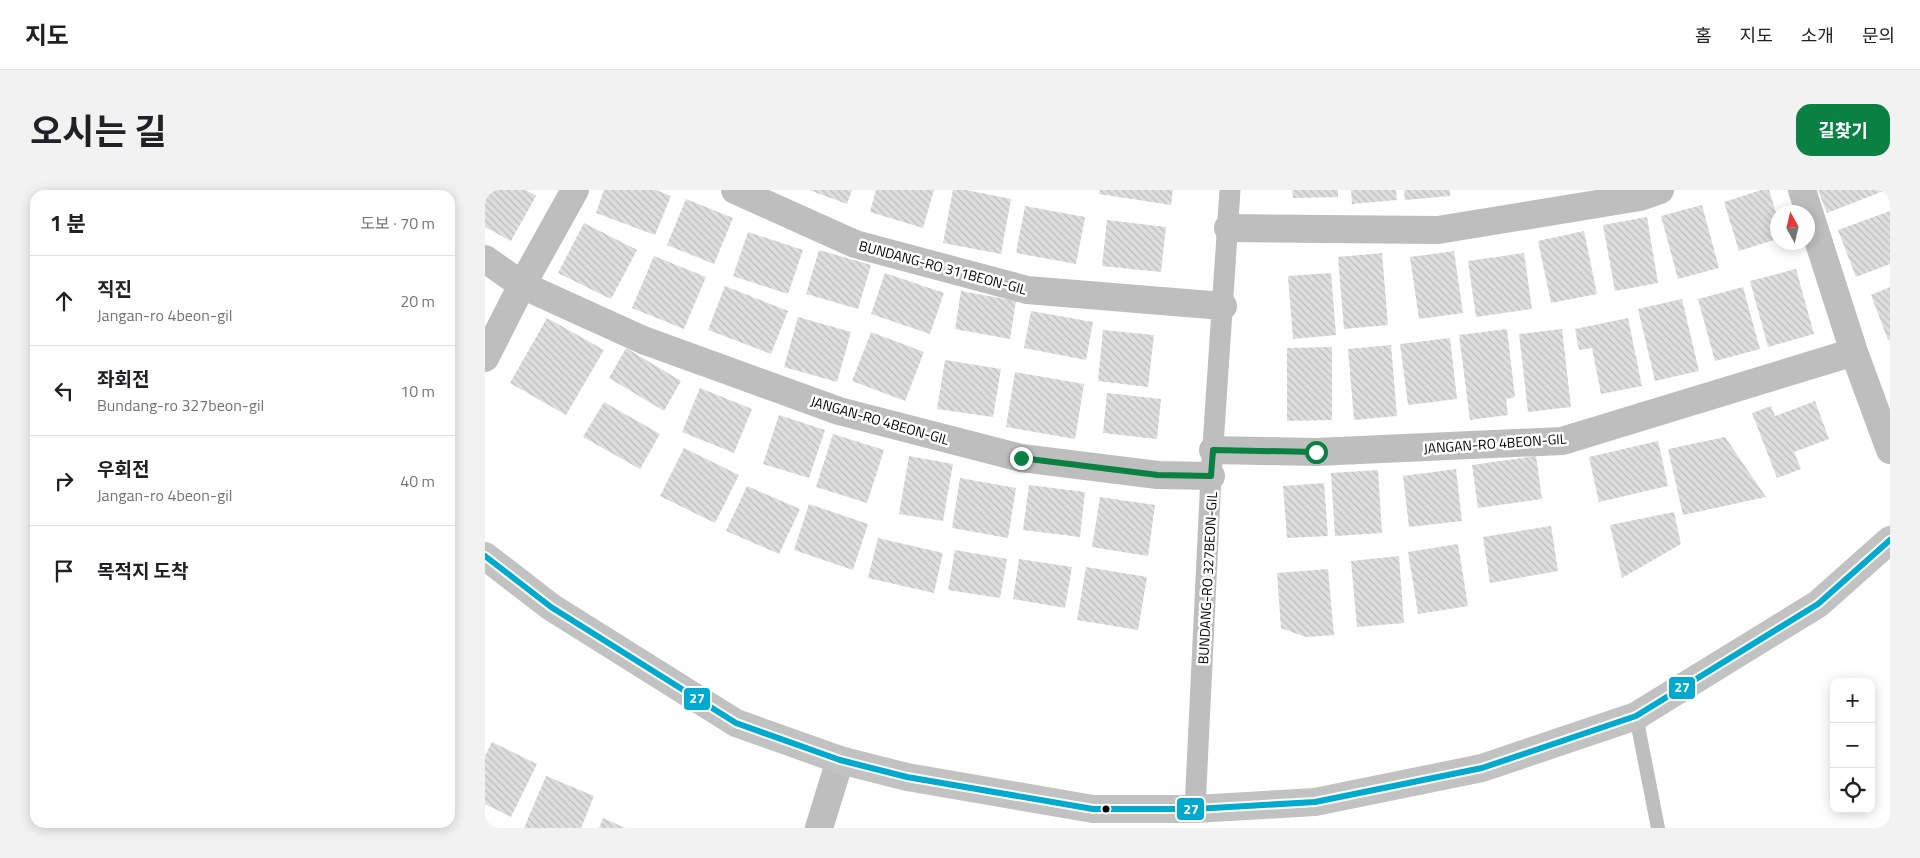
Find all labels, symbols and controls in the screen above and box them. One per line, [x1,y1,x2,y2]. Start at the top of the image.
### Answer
text: 지도 [25,17,69,53]
text: 홈 [1695,22,1712,49]
text: 지도 [1740,22,1773,49]
text: 소개 [1801,22,1834,49]
text: 문의 [1862,22,1895,49]
text: 오시는 길 [30,104,167,158]
button: 길찾기 [1796,104,1890,156]
north arrow [1770,205,1815,250]
text: 1 분 [50,207,86,239]
text: 도보 · 70 m [360,211,435,235]
street label: BUNDANG-RO 311BEON-GIL [857,234,1029,300]
text: 직진 [97,274,132,303]
icon: ahead [50,287,78,315]
text: 20 m [400,289,435,313]
text: Jangan-ro 4beon-gil [97,303,232,327]
text: 좌회전 [97,364,149,393]
icon: left [50,377,78,405]
text: 10 m [400,379,435,403]
street label: JANGAN-RO 4BEON-GIL [808,390,952,450]
text: Bundang-ro 327beon-gil [97,393,264,417]
street label: JANGAN-RO 4BEON-GIL [1423,428,1567,458]
route start [1305,441,1328,464]
route end [1010,447,1033,470]
text: 우회전 [97,454,149,483]
icon: right [50,467,78,495]
text: 40 m [400,469,435,493]
text: Jangan-ro 4beon-gil [97,483,232,507]
street label: BUNDANG-RO 327BEON-GIL [1192,491,1222,665]
text: 목적지 도착 [97,556,189,585]
icon: arrive [50,557,78,585]
line badge: 27 [1668,676,1696,700]
text: 27 [1674,676,1690,697]
map controls [1830,678,1875,813]
button: + [1830,678,1875,723]
line badge: 27 [683,687,711,711]
text: 27 [689,687,705,708]
button: − [1830,723,1875,768]
button: locate [1830,768,1875,813]
line badge: 27 [1176,797,1205,821]
text: 27 [1183,798,1199,819]
unlabelled marker [1101,804,1111,814]

